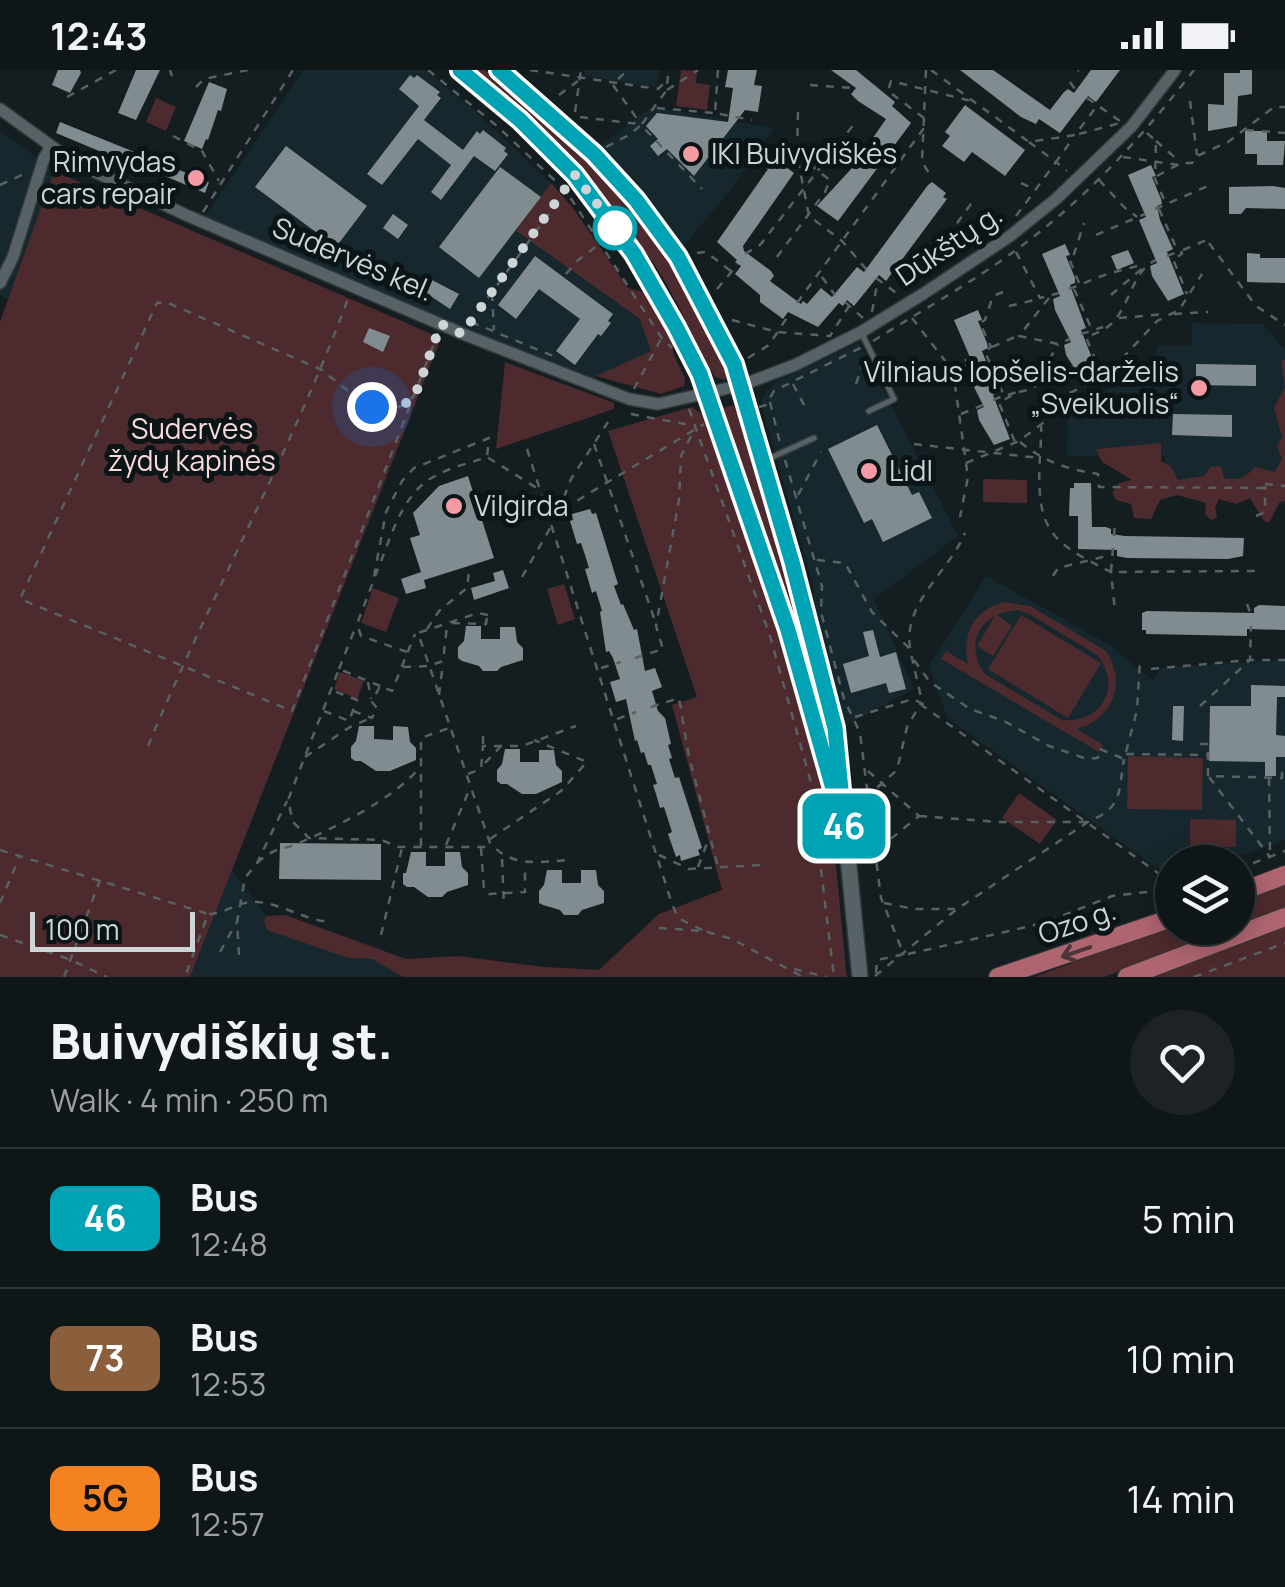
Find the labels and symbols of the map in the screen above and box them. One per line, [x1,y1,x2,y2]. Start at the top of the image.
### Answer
place label: IKI Buivydiškės [711,134,897,172]
place label: Rimvydas cars repair [41,142,176,212]
marker: IKI Buivydiškės [680,143,702,165]
marker: Rimvydas cars repair [185,167,207,189]
street label: Dūkštų g. [888,195,1009,294]
street label: Sudervės kel. [267,207,440,309]
unlabelled marker [594,207,636,249]
place label: Vilniaus lopšelis-darželis „Sveikuolis“ [864,352,1179,422]
marker: Vilniaus lopšelis-darželis „Sveikuolis“ [1188,377,1210,399]
your location [347,382,397,432]
park label: Sudervės žydų kapinės [108,409,276,479]
place label: Lidl [889,451,933,489]
marker: Lidl [858,460,880,482]
place label: Vilgirda [474,486,569,524]
marker: Vilgirda [443,495,465,517]
line badge: 46 [799,794,889,858]
street label: Ozo g. [1033,890,1121,952]
scale bar [30,907,195,951]
one-way arrow [1061,944,1093,962]

